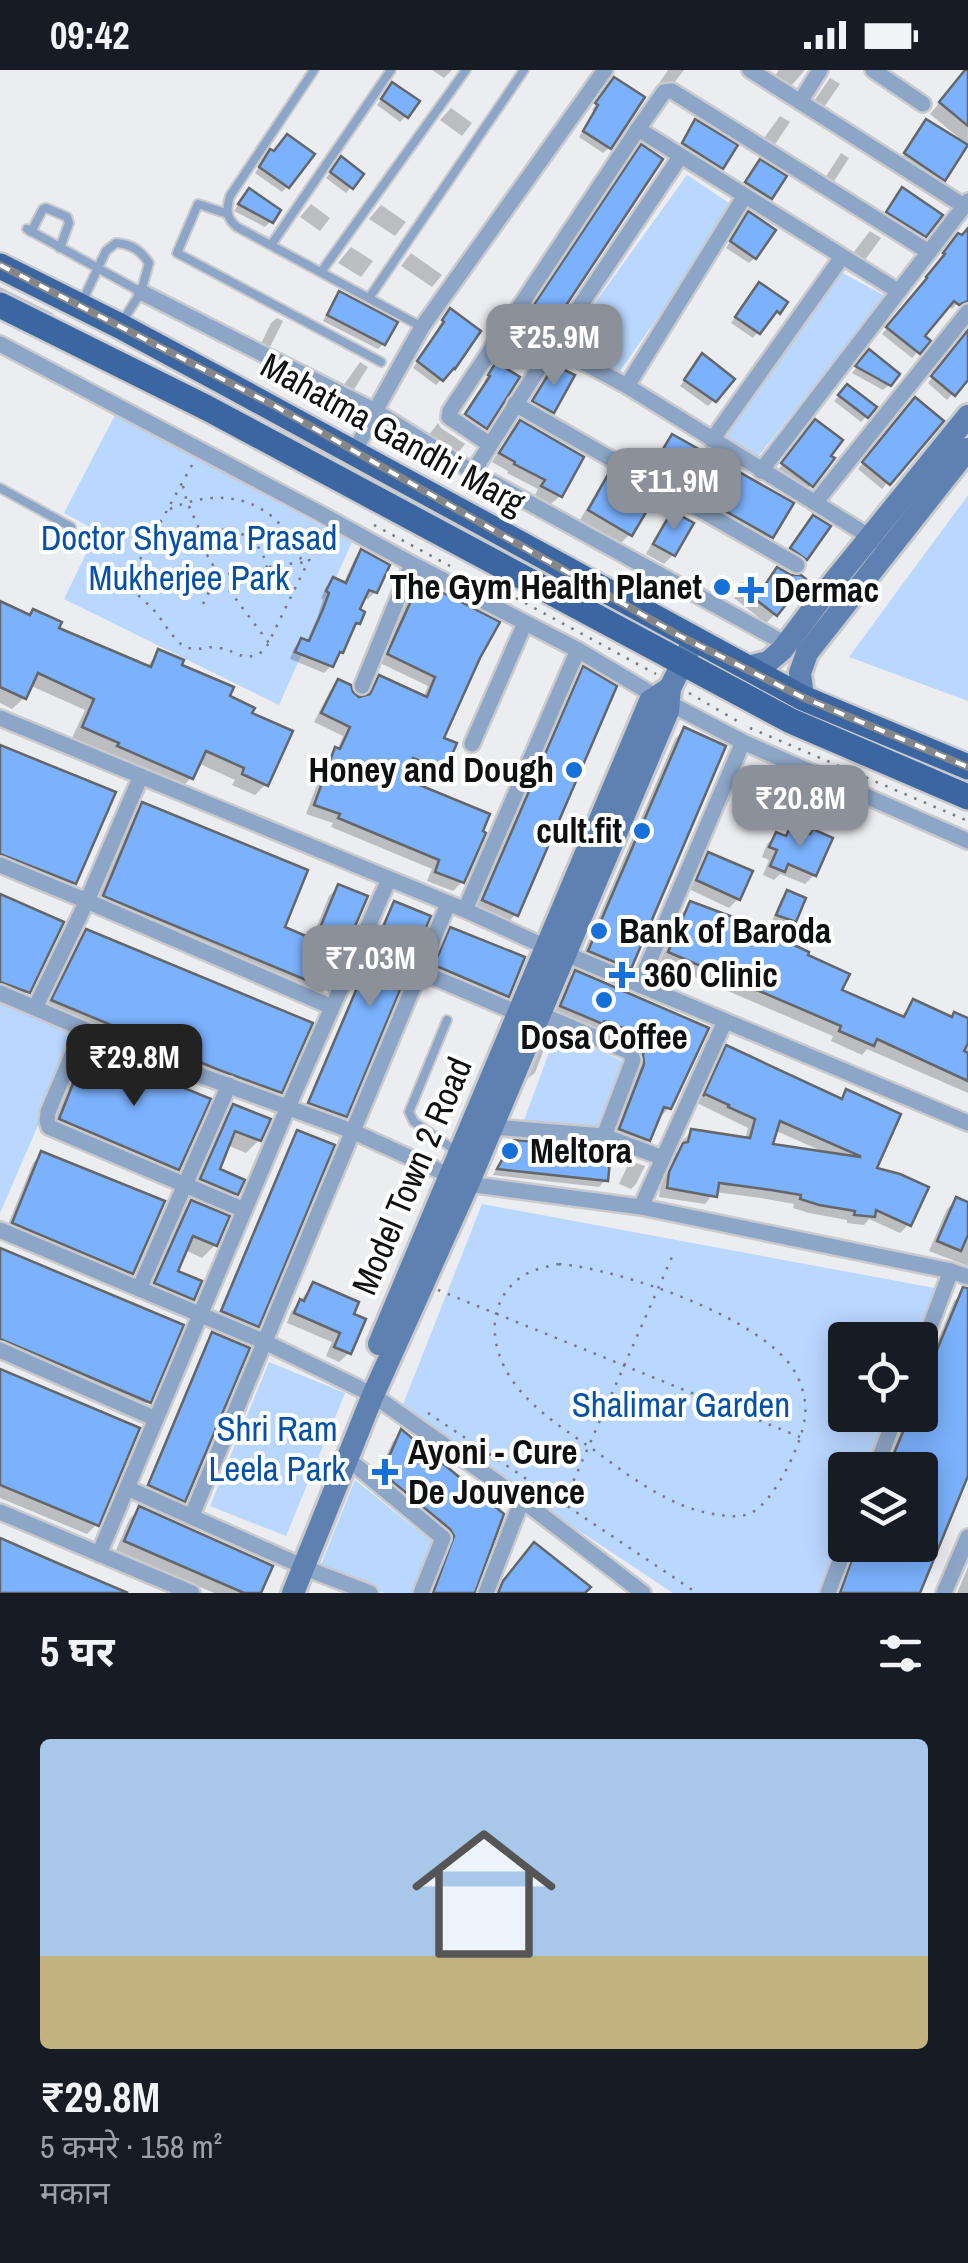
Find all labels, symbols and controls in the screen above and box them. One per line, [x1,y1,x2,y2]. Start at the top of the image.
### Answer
text: 09:42 [50,10,130,61]
pin: ₹25.9M [473,304,635,389]
text: ₹25.9M [508,315,600,358]
street label: Mahatma Gandhi Marg [253,341,534,526]
pin: ₹11.9M [593,448,755,533]
text: ₹11.9M [629,459,719,502]
park label: Doctor Shyama Prasad Mukherjee Park [41,514,337,601]
place label: The Gym Health Planet [389,563,702,610]
place label: Dermac [774,566,879,613]
marker: The Gym Health Planet [711,576,733,598]
marker: Dermac [738,577,764,603]
place label: Honey and Dough [308,746,554,793]
marker: Honey and Dough [563,759,585,781]
pin: ₹20.8M [719,765,881,850]
text: ₹20.8M [754,776,846,819]
place label: cult.fit [536,807,622,854]
marker: cult.fit [631,820,653,842]
place label: Bank of Baroda [619,907,831,954]
marker: Bank of Baroda [588,920,610,942]
pin: ₹7.03M [289,925,451,1010]
text: ₹7.03M [324,936,416,979]
place label: 360 Clinic [644,951,778,998]
marker: 360 Clinic [609,962,635,988]
marker: Dosa Coffee [593,989,615,1011]
place label: Dosa Coffee [520,1013,688,1060]
pin: ₹29.8M [53,1024,215,1109]
text: ₹29.8M [88,1035,180,1078]
street label: Model Town 2 Road [340,1050,483,1302]
place label: Meltora [530,1127,632,1174]
marker: Meltora [499,1140,521,1162]
map controls [828,1322,938,1562]
button: locate [828,1322,938,1432]
park label: Shalimar Garden [572,1381,790,1428]
park label: Shri Ram Leela Park [208,1405,346,1492]
place label: Ayoni - Cure De Jouvence [408,1428,585,1515]
button: layers [828,1452,938,1562]
marker: Ayoni - Cure De Jouvence [372,1459,398,1485]
text: 5 घर [40,1623,114,1679]
icon: filters [873,1626,928,1681]
icon: home [394,1804,574,1984]
text: ₹29.8M [40,2069,160,2125]
text: 5 कमरे · 158 m² [40,2125,222,2168]
text: मकान [40,2171,110,2214]

